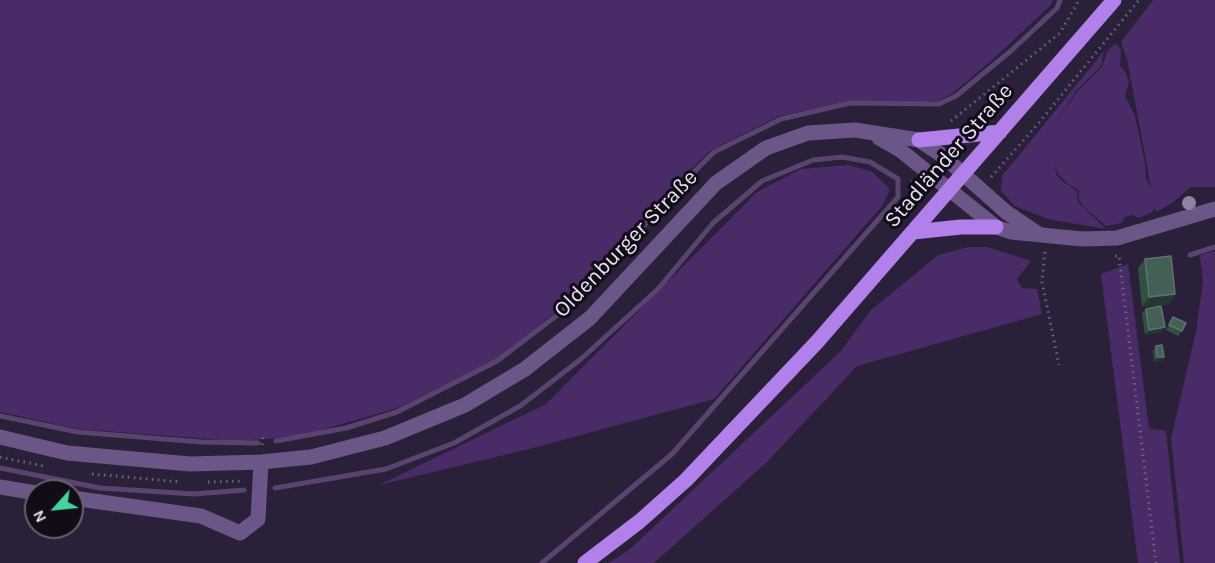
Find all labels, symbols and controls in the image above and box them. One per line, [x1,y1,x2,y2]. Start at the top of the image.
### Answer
street label: Stadländer Straße [879,79,1019,233]
street label: Oldenburger Straße [549,165,703,323]
north arrow [24,479,84,539]
text: N [28,507,50,526]

